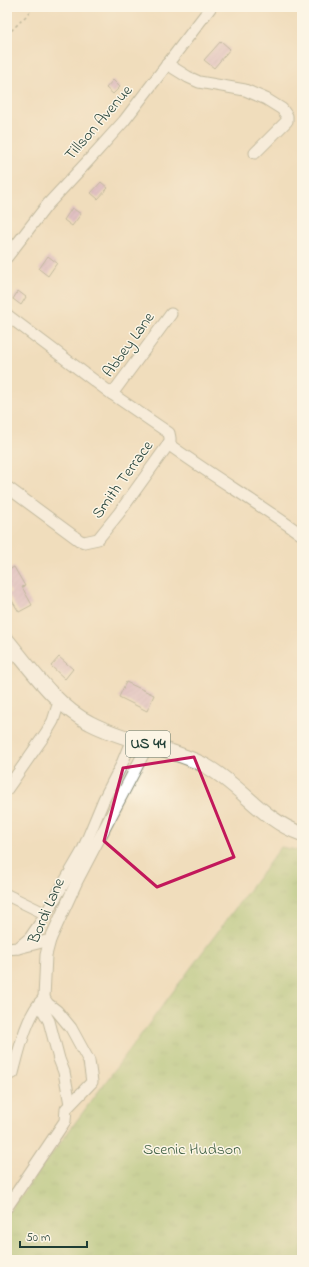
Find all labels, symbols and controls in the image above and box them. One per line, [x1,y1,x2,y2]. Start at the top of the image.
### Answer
street label: Tillson Avenue [59,79,139,166]
street label: Abbey Lane [97,307,162,383]
street label: Smith Terrace [86,435,160,524]
road number: US 44 [126,731,170,757]
street label: Bordi Lane [22,874,72,949]
park label: Scenic Hudson [143,1138,241,1162]
scale bar [20,1223,87,1249]
text: 50 m [26,1229,50,1247]

